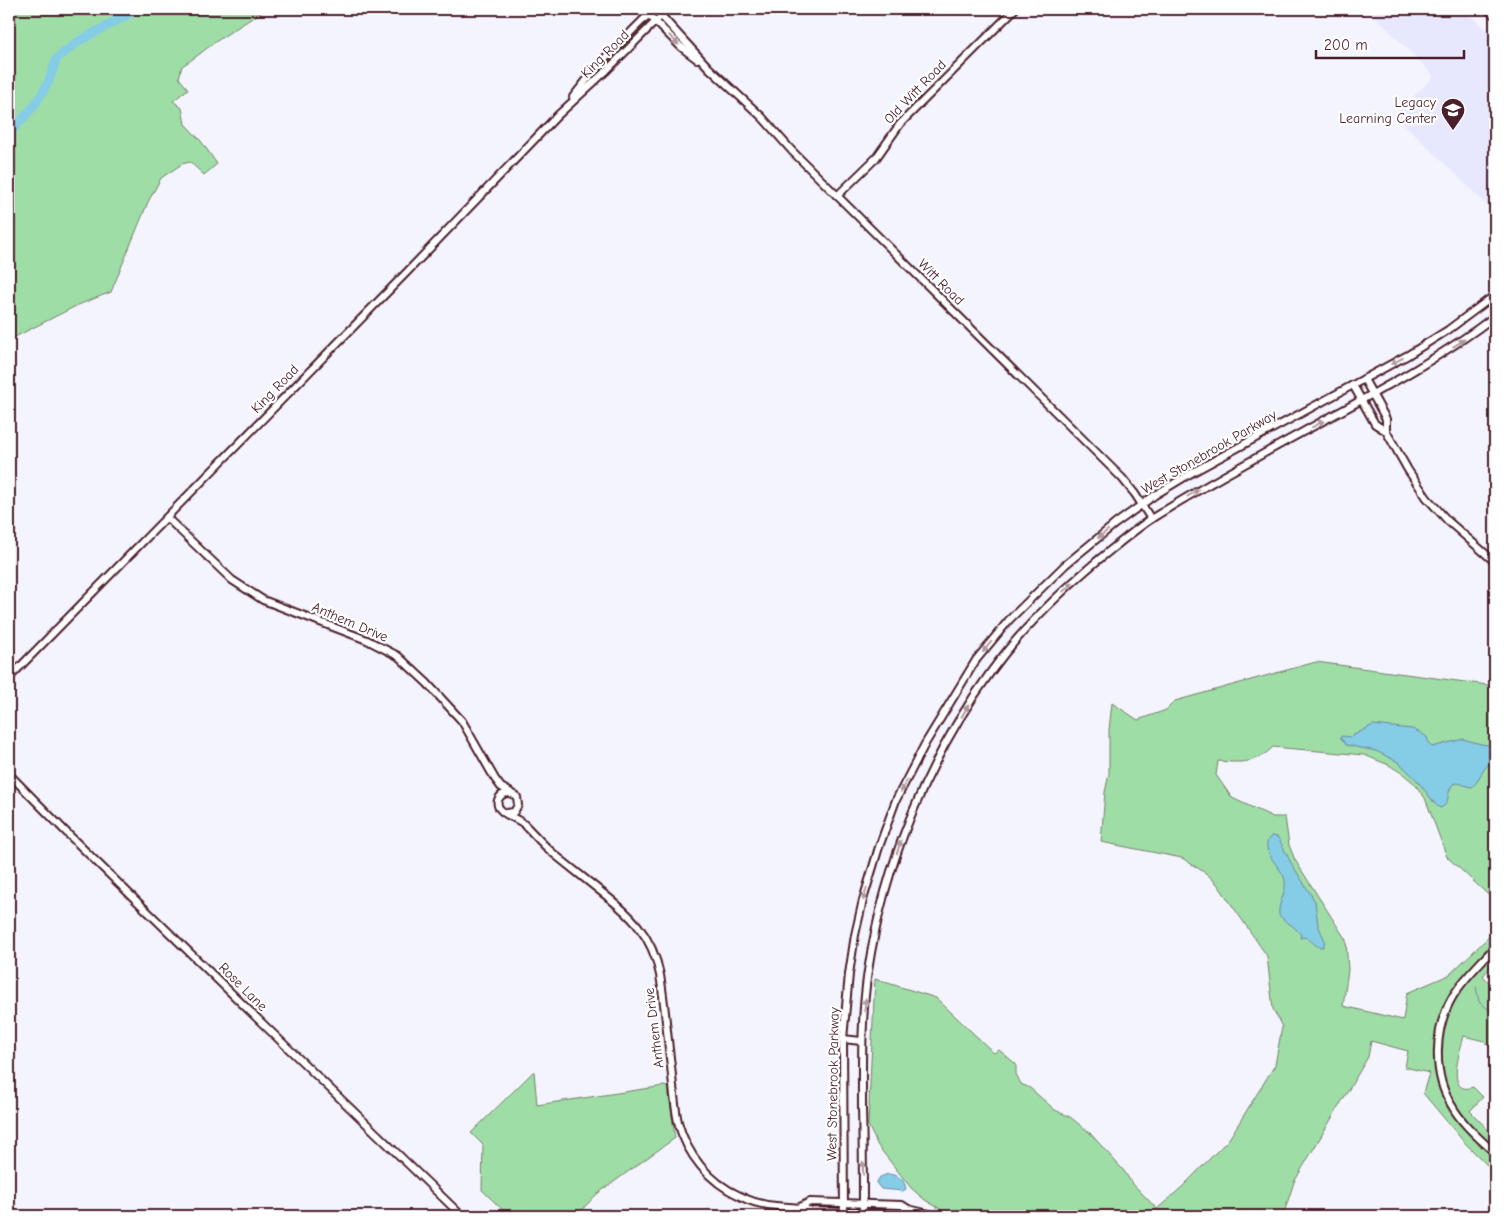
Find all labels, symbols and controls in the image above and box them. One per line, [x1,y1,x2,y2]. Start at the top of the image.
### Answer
street label: King Road [577,26,633,82]
scale bar [1316,28,1464,60]
one-way arrow [668,34,680,46]
text: 200 m [1324,36,1368,54]
street label: Old Witt Road [880,56,950,128]
place label: Legacy Learning Center [1339,94,1437,127]
school or university icon: Legacy Learning Center [1440,97,1466,131]
street label: Witt Road [914,255,968,309]
one-way arrow [1452,338,1466,348]
one-way arrow [1390,357,1404,365]
street label: King Road [248,361,302,417]
street label: West Stonebrook Parkway [1138,406,1280,498]
one-way arrow [1311,419,1325,428]
one-way arrow [1186,489,1199,498]
one-way arrow [1097,528,1110,539]
one-way arrow [1062,581,1074,593]
street label: Anthem Drive [309,598,391,646]
one-way arrow [982,640,993,653]
one-way arrow [960,705,969,718]
one-way arrow [900,779,908,793]
one-way arrow [895,839,903,854]
one-way arrow [861,886,869,901]
street label: Rose Lane [215,959,271,1015]
street label: Anthem Drive [641,987,667,1069]
one-way arrow [861,997,869,1013]
street label: West Stonebrook Parkway [823,1006,843,1161]
one-way arrow [859,1159,867,1175]

